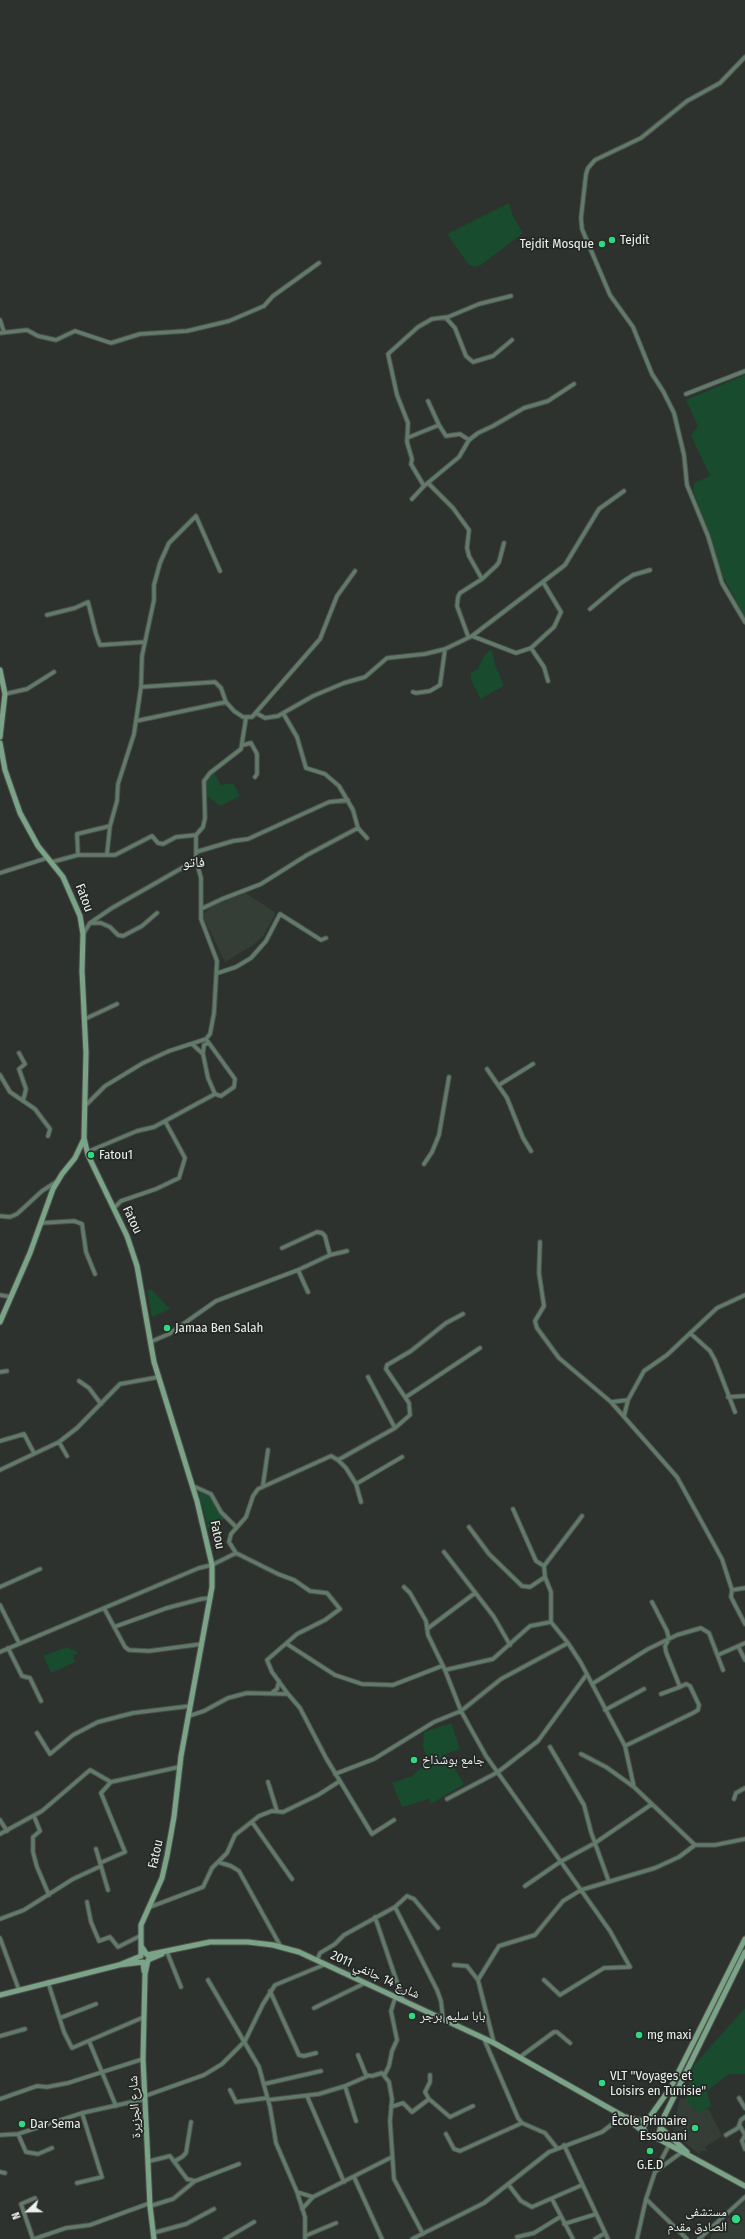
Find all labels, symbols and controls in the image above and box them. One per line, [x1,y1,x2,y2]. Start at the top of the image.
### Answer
place label: Tejdit [620,232,649,248]
marker: Tejdit [607,235,617,245]
place label: Tejdit Mosque [520,236,594,252]
marker: Tejdit Mosque [597,239,607,249]
district label: فاتو [183,854,205,872]
street label: Fatou [72,882,96,914]
place label: Fatou1 [99,1147,133,1163]
marker: Fatou1 [86,1150,96,1160]
street label: Fatou [119,1204,145,1236]
place label: Jamaa Ben Salah [175,1320,263,1336]
marker: Jamaa Ben Salah [162,1323,172,1333]
street label: Fatou [206,1519,228,1551]
place label: جامع بوشذاخ [422,1752,484,1768]
marker: جامع بوشذاخ [409,1755,419,1765]
street label: Fatou [145,1838,167,1870]
street label: شارع 14 جانفي 2011 [328,1948,422,2002]
place label: بابا سليم برجر [420,2008,485,2024]
marker: بابا سليم برجر [407,2011,417,2021]
place label: mg maxi [647,2027,691,2043]
marker: mg maxi [634,2030,644,2040]
place label: VLT "Voyages et Loisirs en Tunisie" [610,2068,706,2099]
street label: شارع الجزيرة [126,2075,144,2139]
marker: VLT "Voyages et Loisirs en Tunisie" [597,2078,607,2088]
place label: École Primaire Essouani [612,2113,687,2144]
place label: Dar Sema [30,2116,81,2132]
marker: Dar Sema [17,2119,27,2129]
marker: École Primaire Essouani [690,2123,700,2133]
marker: G.E.D [645,2146,655,2156]
place label: G.E.D [637,2157,663,2173]
north arrow [8,2191,48,2231]
place label: مستشفى الصادق مقدم [667,2204,727,2235]
text: N [9,2210,24,2221]
marker: مستشفى الصادق مقدم [730,2213,742,2225]

